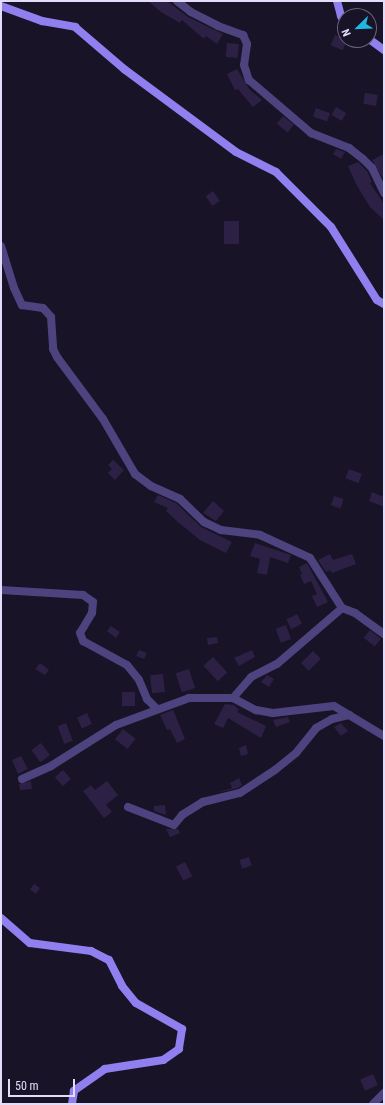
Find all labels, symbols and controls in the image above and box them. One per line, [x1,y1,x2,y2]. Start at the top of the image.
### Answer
north arrow [337,8,377,48]
text: N [339,27,354,38]
scale bar [10,1071,77,1097]
text: 50 m [15,1079,39,1093]

